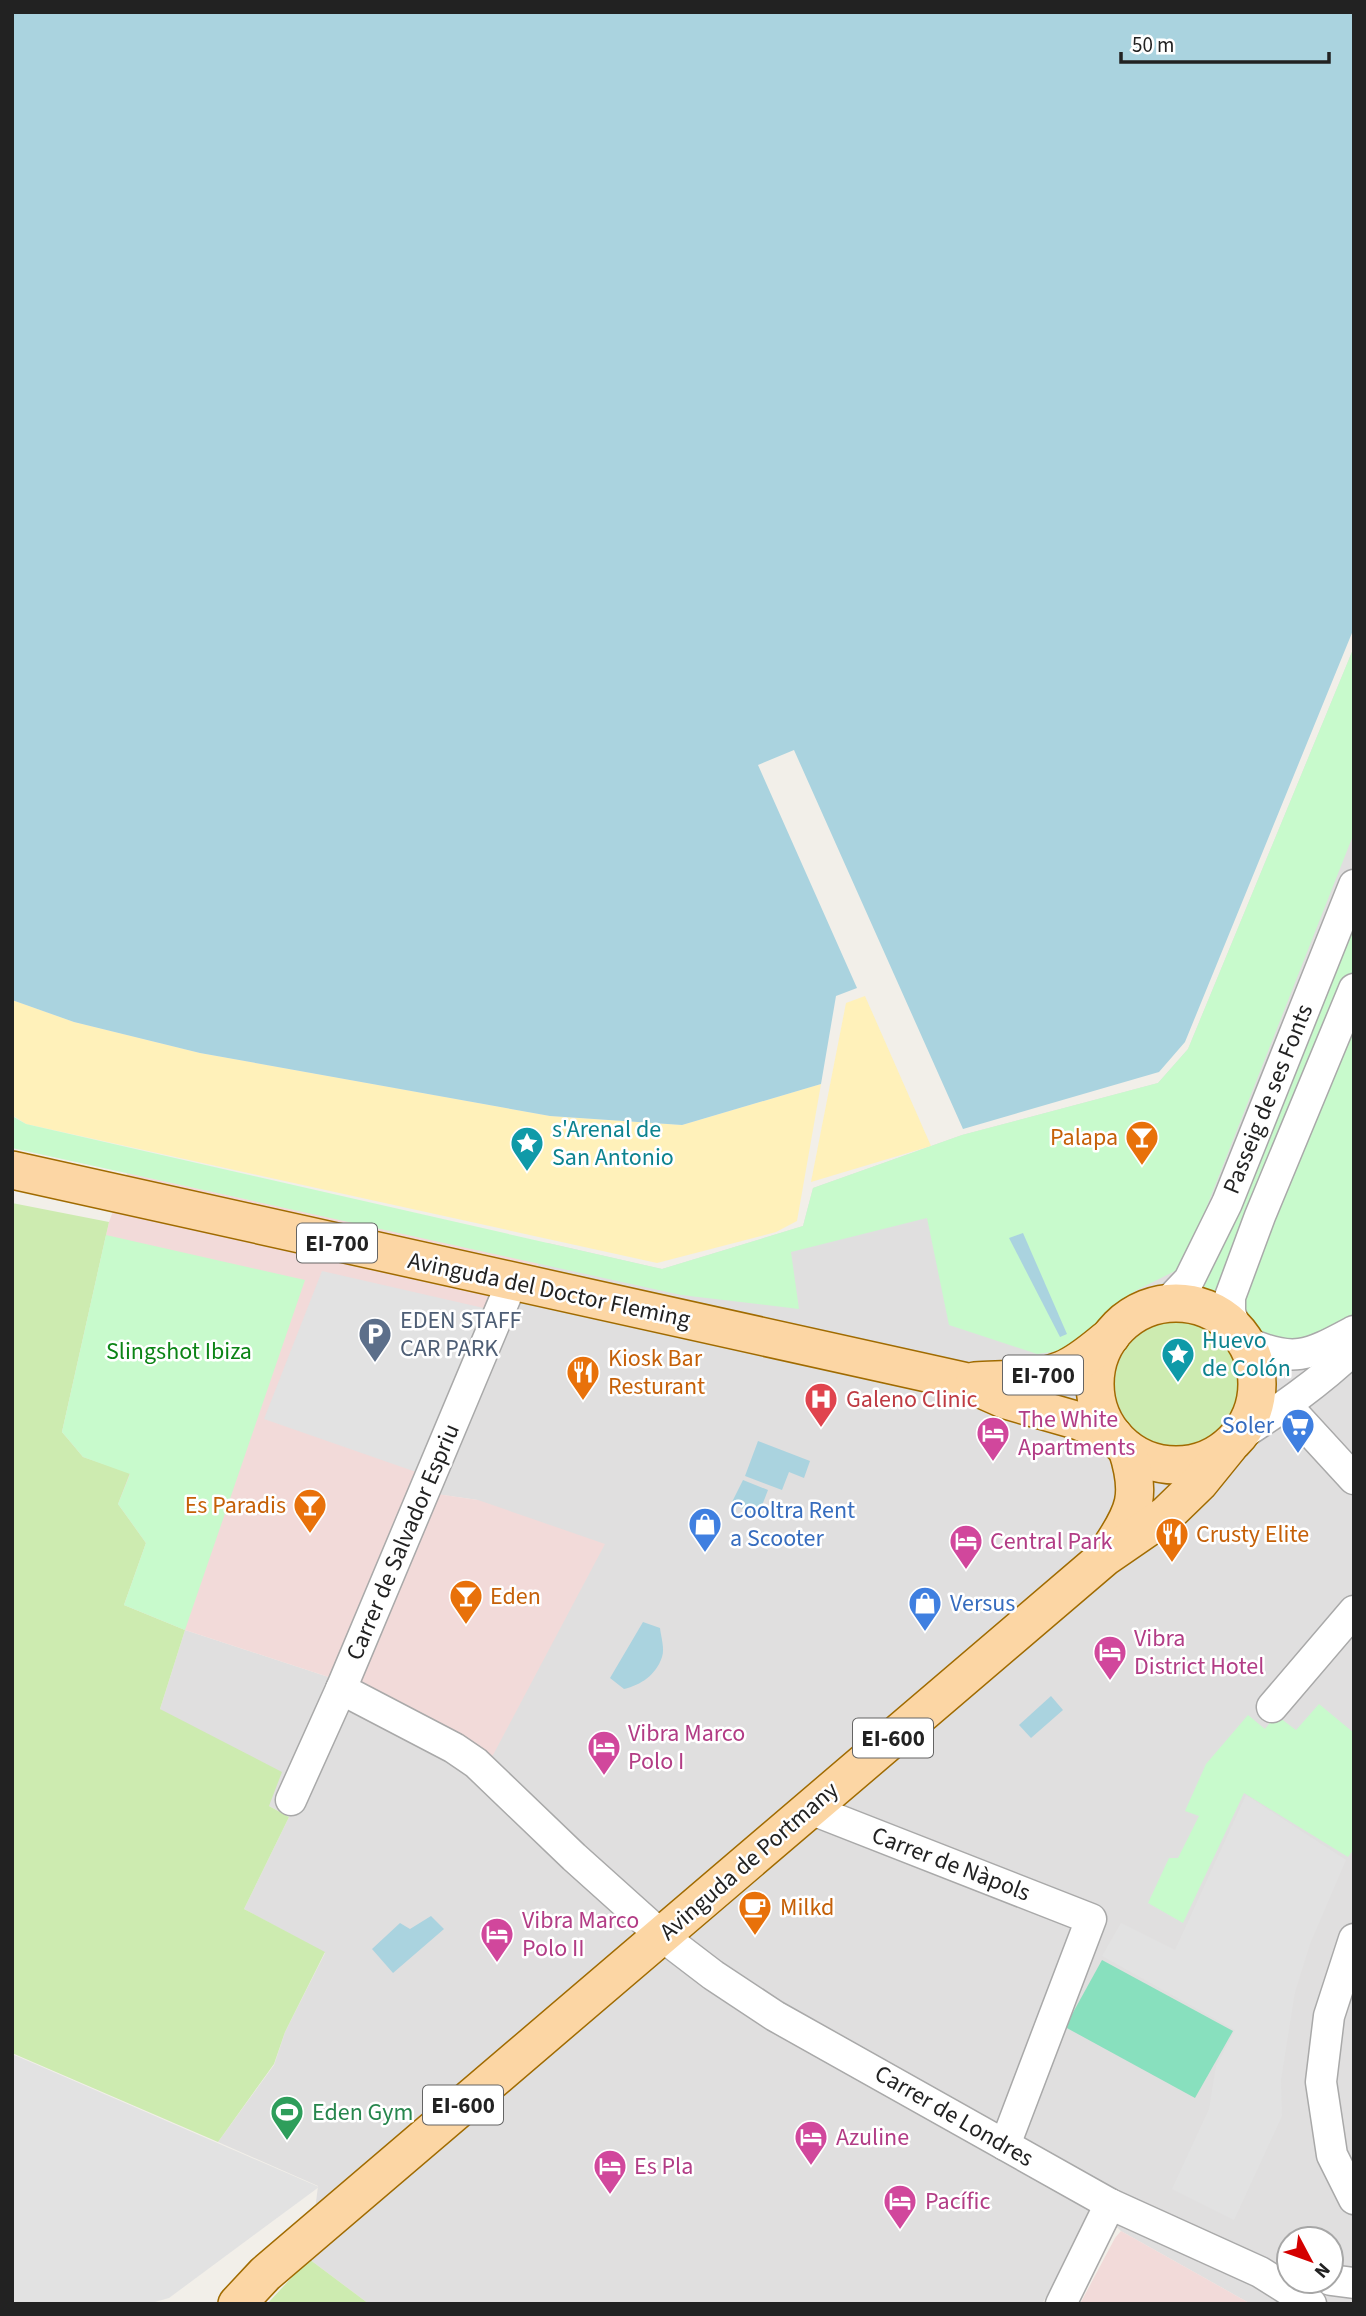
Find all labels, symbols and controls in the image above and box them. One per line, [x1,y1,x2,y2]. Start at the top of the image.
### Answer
scale bar [1121,21,1329,65]
text: 50 m [1132,30,1174,60]
street label: Passeig de ses Fonts [1214,999,1322,1199]
place label: s'Arenal de San Antonio [552,1112,674,1175]
bar icon: Palapa [1123,1118,1161,1167]
place label: Palapa [1050,1120,1118,1155]
place icon: s'Arenal de San Antonio [508,1124,546,1173]
road number: EI-700 [297,1224,377,1262]
street label: Avinguda del Doctor Fleming [405,1243,693,1337]
place label: EDEN STAFF CAR PARK [400,1303,522,1366]
parking icon: EDEN STAFF CAR PARK [356,1315,394,1364]
place label: Huevo de Colón [1202,1323,1291,1386]
park label: Slingshot Ibiza [106,1334,252,1369]
place icon: Huevo de Colón [1159,1335,1197,1384]
place label: Kiosk Bar Resturant [608,1341,705,1404]
restaurant icon: Kiosk Bar Resturant [564,1353,602,1402]
road number: EI-700 [1003,1356,1083,1394]
hospital icon: Galeno Clinic [802,1380,840,1429]
place label: Galeno Clinic [846,1382,978,1417]
place label: The White Apartments [1018,1402,1135,1465]
supermarket icon: Soler [1279,1406,1317,1455]
place label: Soler [1222,1408,1275,1443]
hotel icon: The White Apartments [974,1414,1012,1463]
street label: Carrer de Salvador Espriu [337,1418,469,1666]
bar icon: Es Paradis [291,1486,329,1535]
place label: Es Paradis [185,1488,286,1523]
place label: Cooltra Rent a Scooter [730,1493,855,1556]
shop icon: Cooltra Rent a Scooter [686,1505,724,1554]
restaurant icon: Crusty Elite [1153,1515,1191,1564]
place label: Crusty Elite [1196,1517,1309,1552]
hotel icon: Central Park [947,1522,985,1571]
place label: Central Park [990,1524,1113,1559]
bar icon: Eden [447,1577,485,1626]
place label: Eden [490,1579,541,1614]
shop icon: Versus [906,1584,944,1633]
place label: Versus [950,1586,1015,1621]
place label: Vibra District Hotel [1134,1621,1264,1684]
hotel icon: Vibra District Hotel [1091,1633,1129,1682]
place label: Vibra Marco Polo I [628,1716,745,1779]
road number: EI-600 [853,1718,933,1758]
hotel icon: Vibra Marco Polo I [585,1728,623,1777]
street label: Avinguda de Portmany [652,1773,846,1949]
street label: Carrer de Nàpols [867,1818,1035,1910]
cafe icon: Milkd [736,1888,774,1937]
place label: Milkd [780,1890,834,1925]
place label: Vibra Marco Polo II [522,1903,639,1966]
hotel icon: Vibra Marco Polo II [478,1915,516,1964]
street label: Carrer de Londres [868,2056,1040,2176]
road number: EI-600 [423,2086,503,2124]
sports icon: Eden Gym [268,2093,306,2142]
place label: Eden Gym [312,2095,413,2130]
hotel icon: Azuline [792,2118,830,2167]
place label: Azuline [836,2120,909,2155]
hotel icon: Es Pla [591,2147,629,2196]
place label: Es Pla [634,2149,693,2184]
hotel icon: Pacífic [881,2182,919,2231]
place label: Pacífic [925,2184,990,2219]
north arrow [1275,2225,1345,2295]
text: N [1307,2257,1336,2284]

